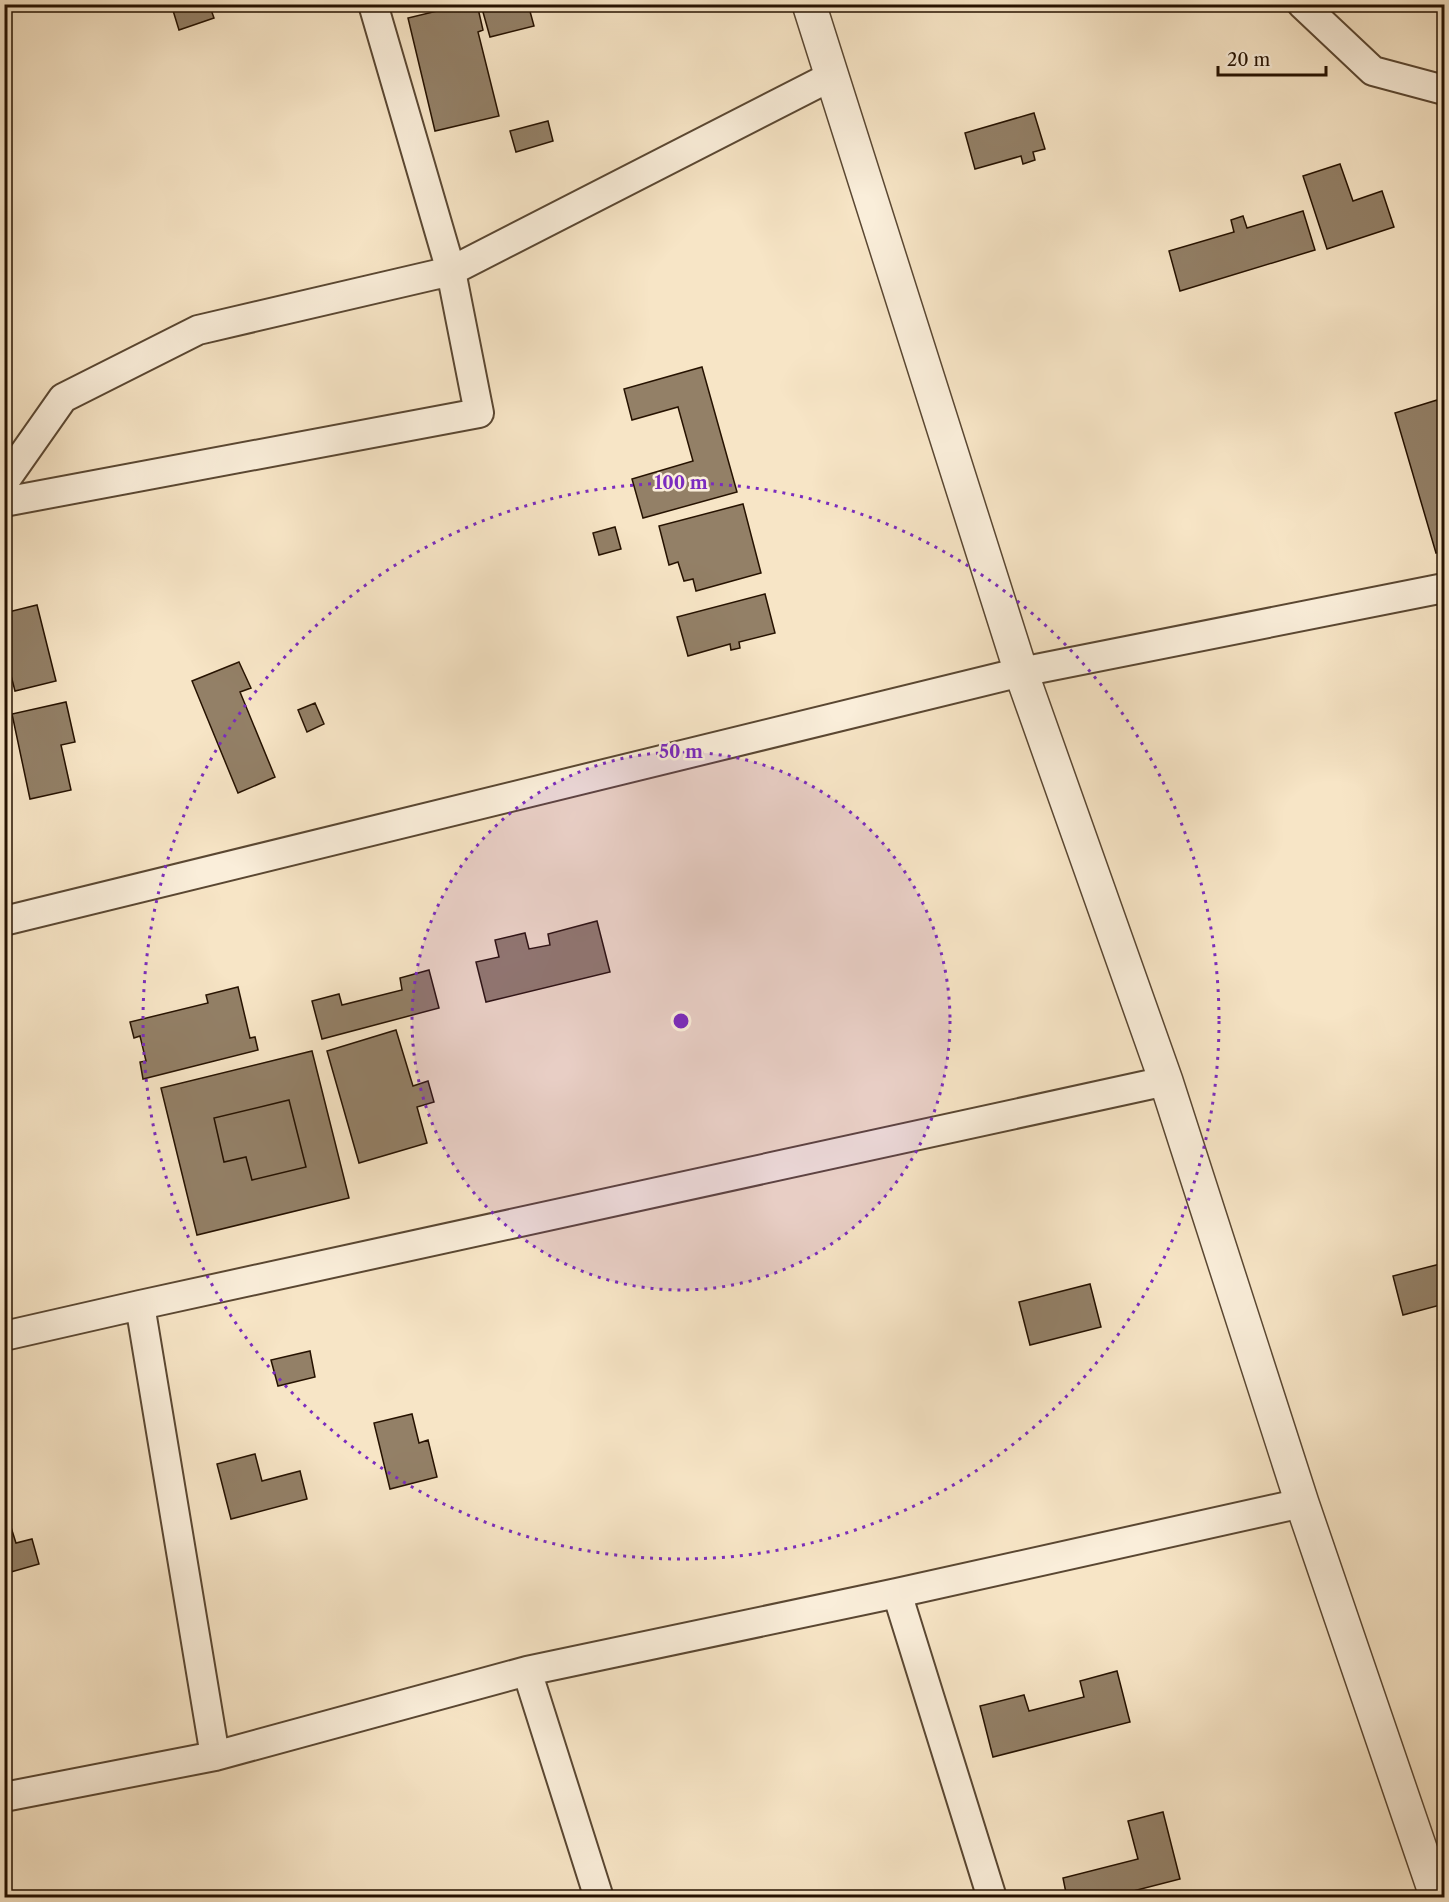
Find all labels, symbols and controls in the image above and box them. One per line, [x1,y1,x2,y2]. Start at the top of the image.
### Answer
scale bar [1218,39,1326,77]
text: 20 m [1227,49,1271,71]
text: 100 m [654,472,708,494]
text: 50 m [659,741,703,763]
centre of rings [671,1011,691,1031]

